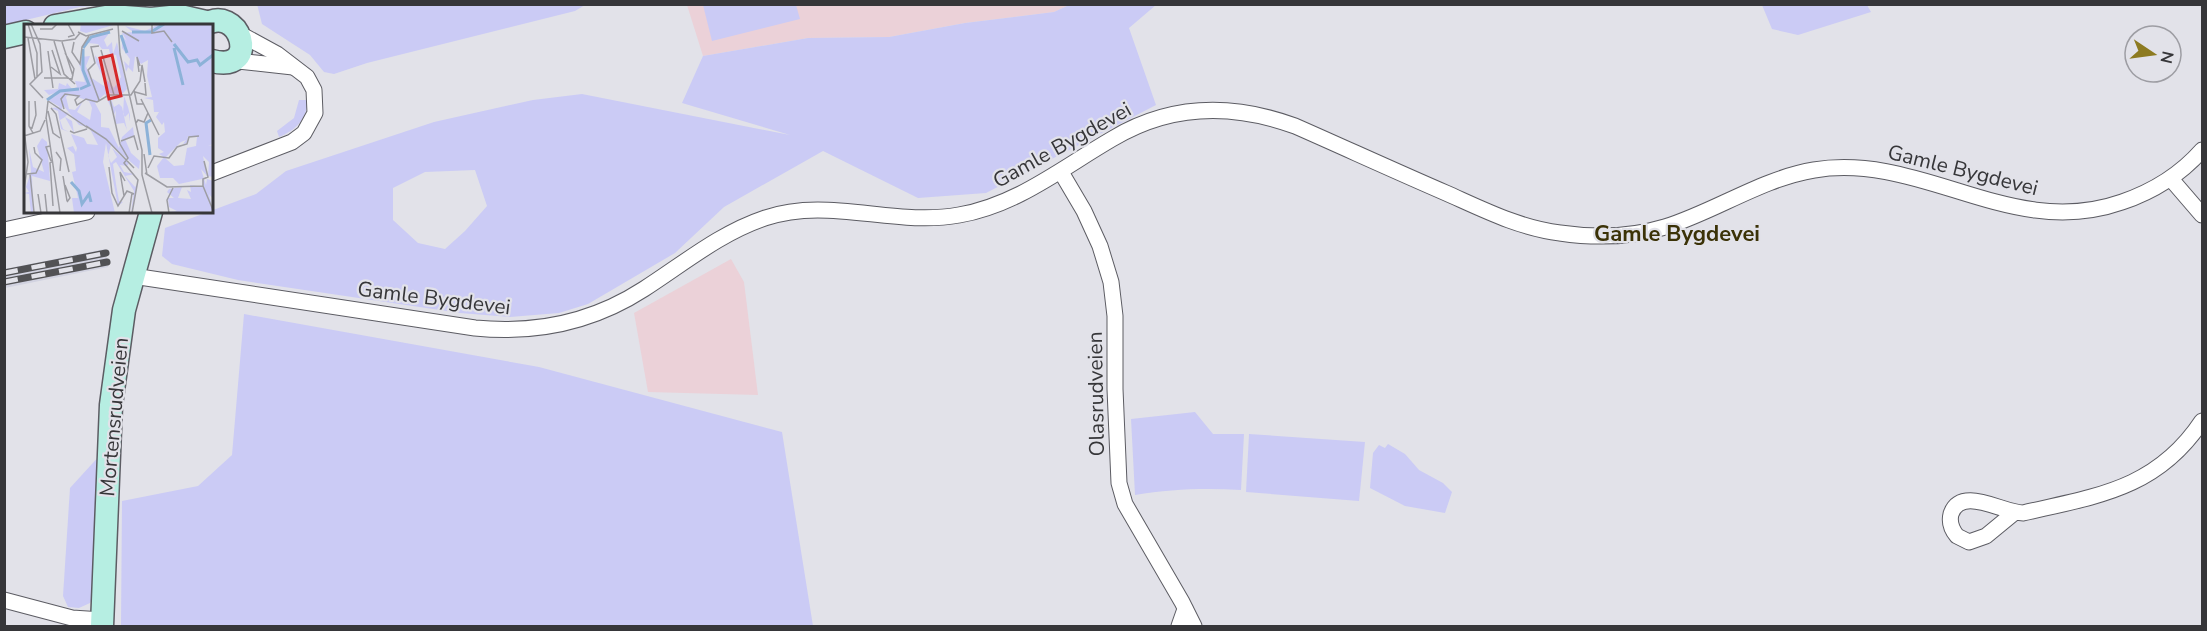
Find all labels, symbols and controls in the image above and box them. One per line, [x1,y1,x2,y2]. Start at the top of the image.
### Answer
inset map [24,24,213,213]
north arrow [2123,24,2183,84]
text: N [2155,49,2179,65]
street label: Gamle Bygdevei [988,95,1136,195]
street label: Gamle Bygdevei [1885,138,2041,202]
district label: Gamle Bygdevei [1594,219,1760,249]
street label: Gamle Bygdevei [356,275,512,321]
street label: Olasrudveien [1081,331,1111,457]
street label: Mortensrudveien [93,336,135,498]

